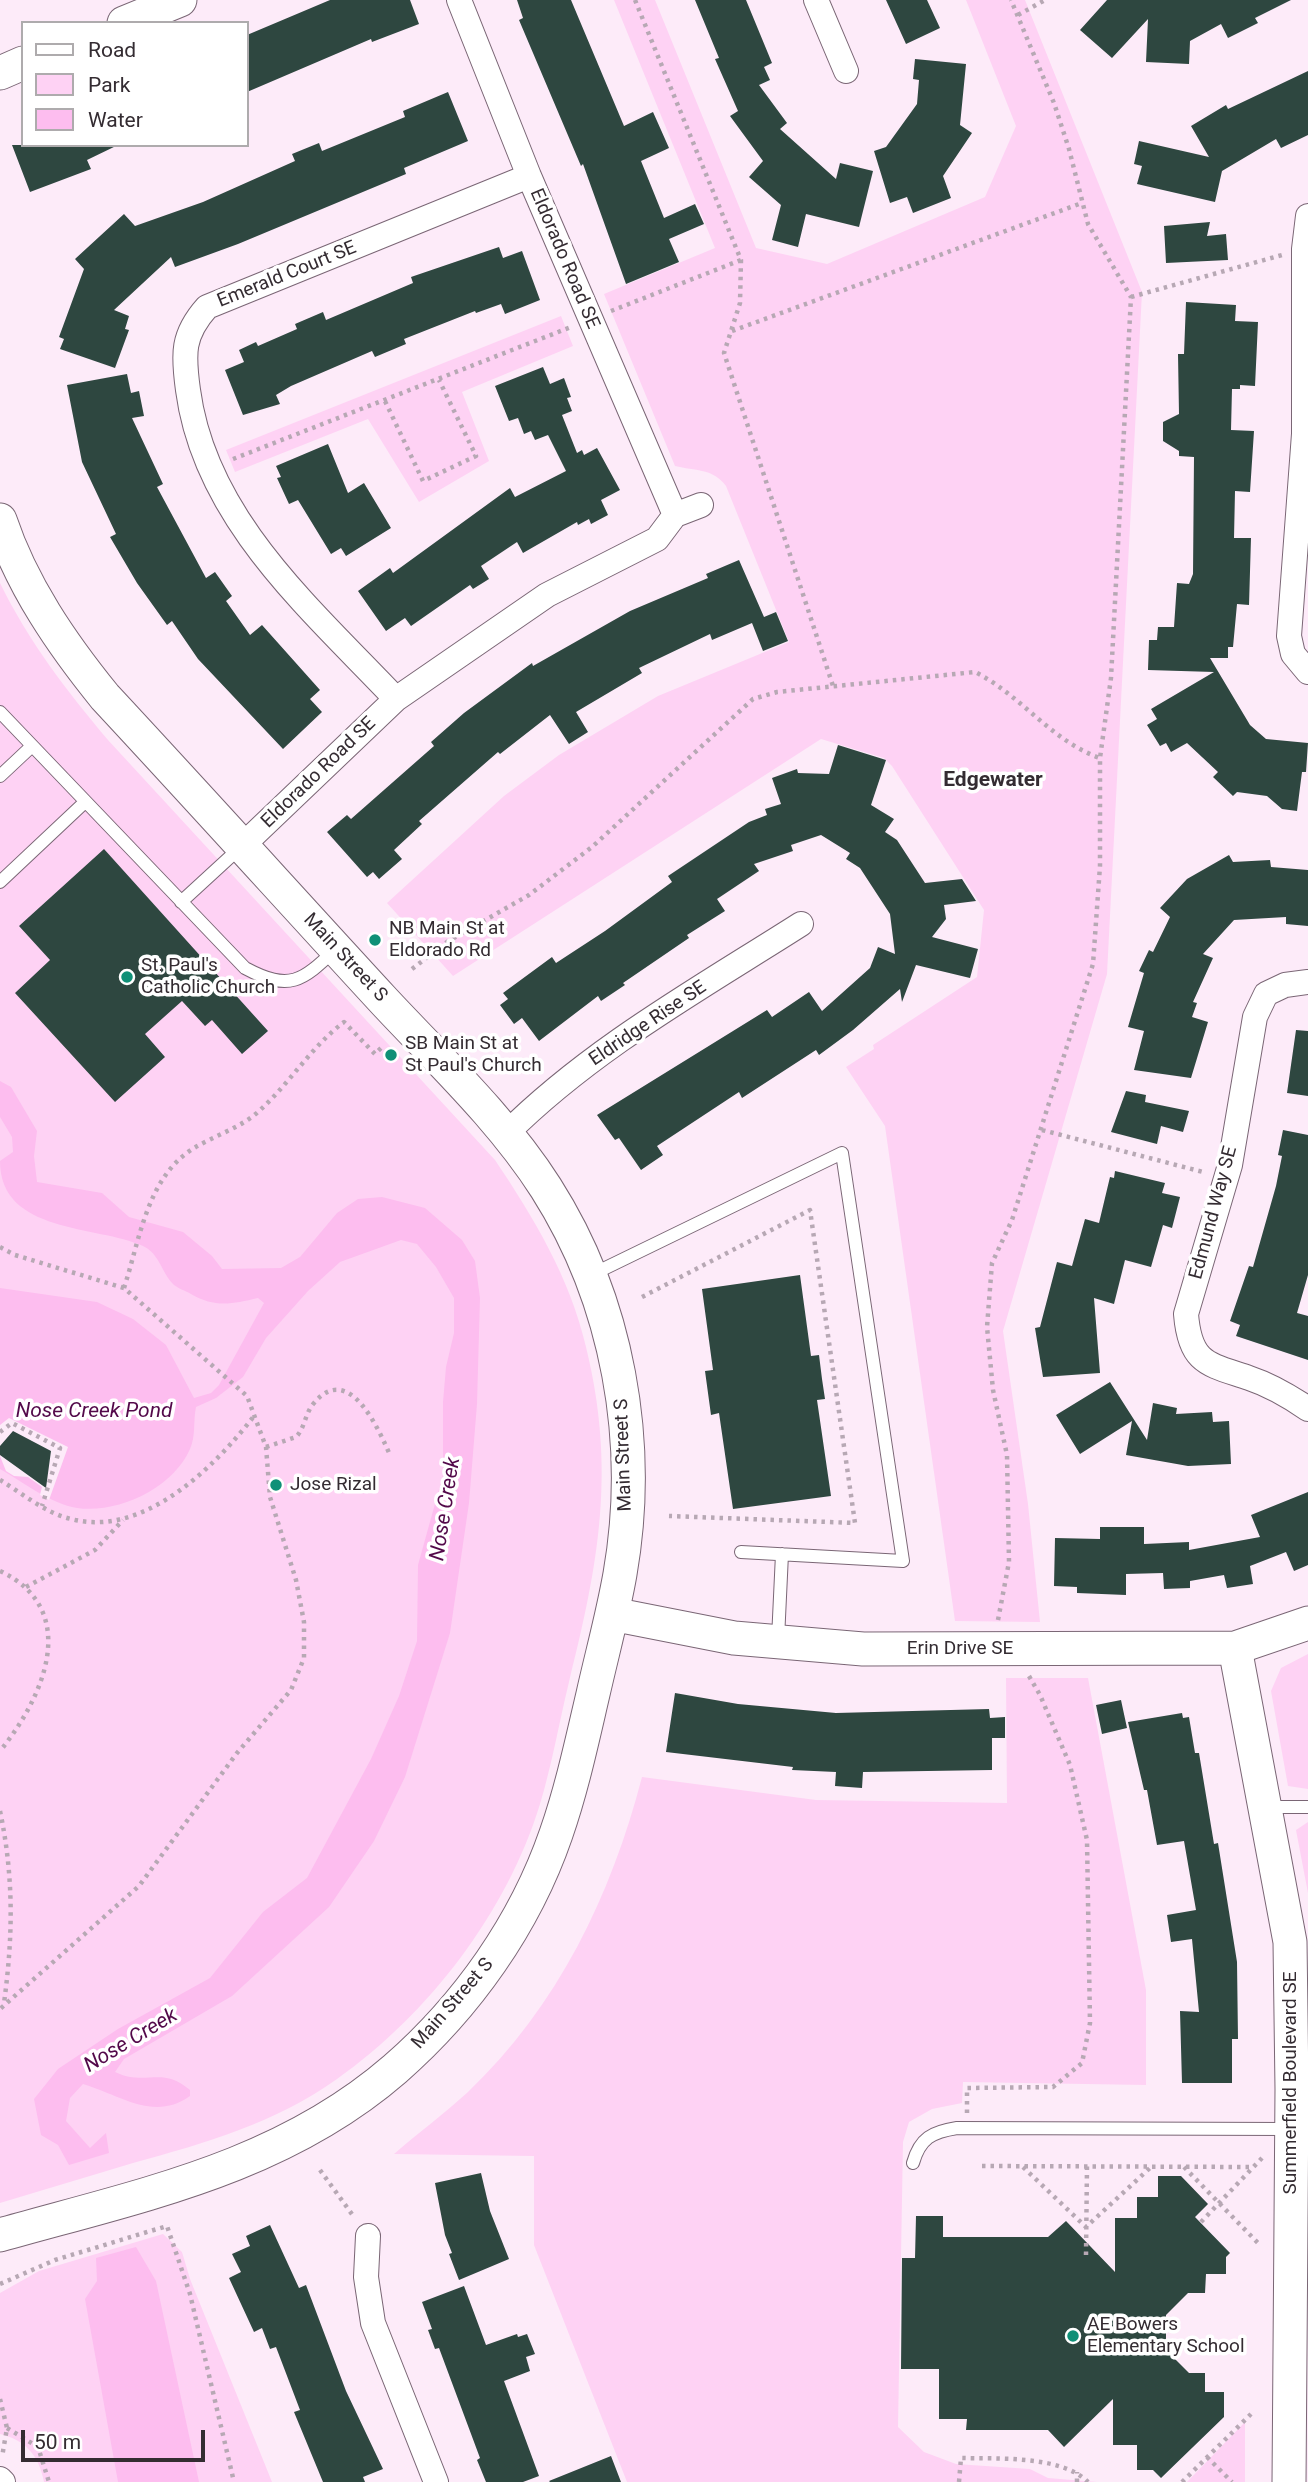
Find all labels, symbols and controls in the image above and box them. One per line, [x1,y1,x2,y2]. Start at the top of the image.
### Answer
legend [21,21,248,147]
text: Road [88,38,136,62]
text: Park [88,73,130,97]
text: Water [88,108,143,132]
street label: Eldorado Road SE [524,185,604,333]
street label: Emerald Court SE [214,237,360,313]
street label: Eldorado Road SE [257,713,381,833]
district label: Edgewater [943,768,1043,794]
street label: Main Street S [298,909,392,1007]
place label: NB Main St at Eldorado Rd [389,918,505,962]
marker: NB Main St at Eldorado Rd [367,932,383,948]
place label: St. Paul's Catholic Church [141,955,275,999]
marker: St. Paul's Catholic Church [119,969,135,985]
street label: Eldridge Rise SE [585,976,711,1072]
place label: SB Main St at St Paul's Church [405,1033,542,1077]
marker: SB Main St at St Paul's Church [383,1047,399,1063]
street label: Edmund Way SE [1185,1144,1243,1282]
street label: Main Street S [611,1398,637,1512]
water label: Nose Creek Pond [16,1399,172,1425]
water label: Nose Creek [425,1455,467,1563]
place label: Jose Rizal [290,1474,377,1496]
marker: Jose Rizal [268,1477,284,1493]
street label: Erin Drive SE [907,1638,1013,1660]
street label: Main Street S [407,1954,499,2054]
street label: Summerfield Boulevard SE [1280,1971,1302,2195]
water label: Nose Creek [80,2003,182,2079]
place label: AE Bowers Elementary School [1087,2314,1245,2358]
marker: AE Bowers Elementary School [1065,2328,1081,2344]
scale bar [24,2416,208,2460]
text: 50 m [34,2430,81,2454]

